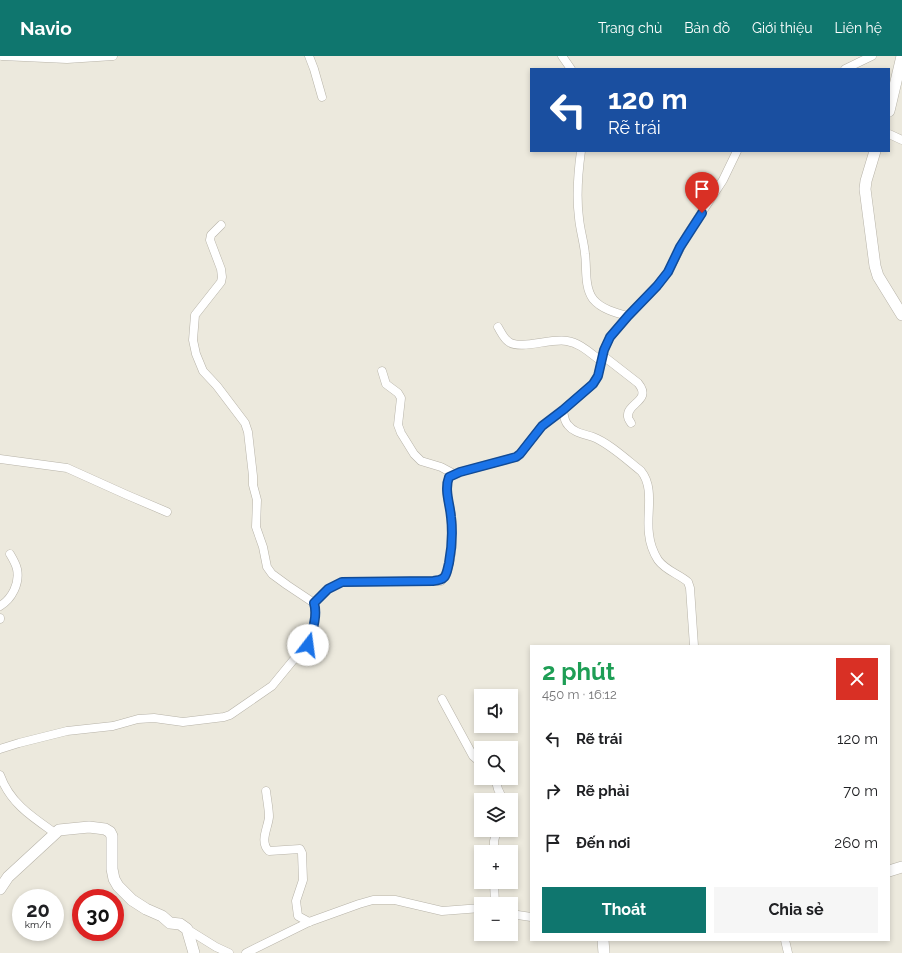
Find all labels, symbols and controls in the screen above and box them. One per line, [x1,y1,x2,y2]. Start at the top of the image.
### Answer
text: Navio [20,17,72,39]
text: Trang chủ [598,20,662,36]
text: Bản đồ [684,20,730,36]
text: Giới thiệu [752,20,812,36]
text: Liên hệ [834,20,882,36]
text: 120 m [608,83,688,116]
icon: left [542,84,594,136]
text: Rẽ trái [608,117,661,138]
pin [685,172,719,213]
icon: arrive [691,178,713,200]
position arrow [287,624,329,666]
text: 2 phút [542,657,615,686]
button: close [836,658,878,700]
text: 450 m · 16:12 [542,687,617,702]
map controls [474,689,518,941]
button: sound [474,689,518,733]
icon: left [542,728,564,750]
text: Rẽ trái [576,730,622,748]
text: 120 m [837,730,878,748]
button: search [474,741,518,785]
icon: right [542,780,564,802]
text: Rẽ phải [576,782,629,800]
text: 70 m [843,782,878,800]
button: layers [474,793,518,837]
icon: arrive [542,832,564,854]
text: Đến nơi [576,834,630,852]
text: 260 m [834,834,878,852]
button: + [474,845,518,889]
button: Thoát [542,887,706,933]
button: Chia sẻ [714,887,878,933]
speed limit sign: 30 [72,889,124,941]
button: − [474,897,518,941]
text: 20 [26,898,50,922]
text: km/h [25,919,51,930]

